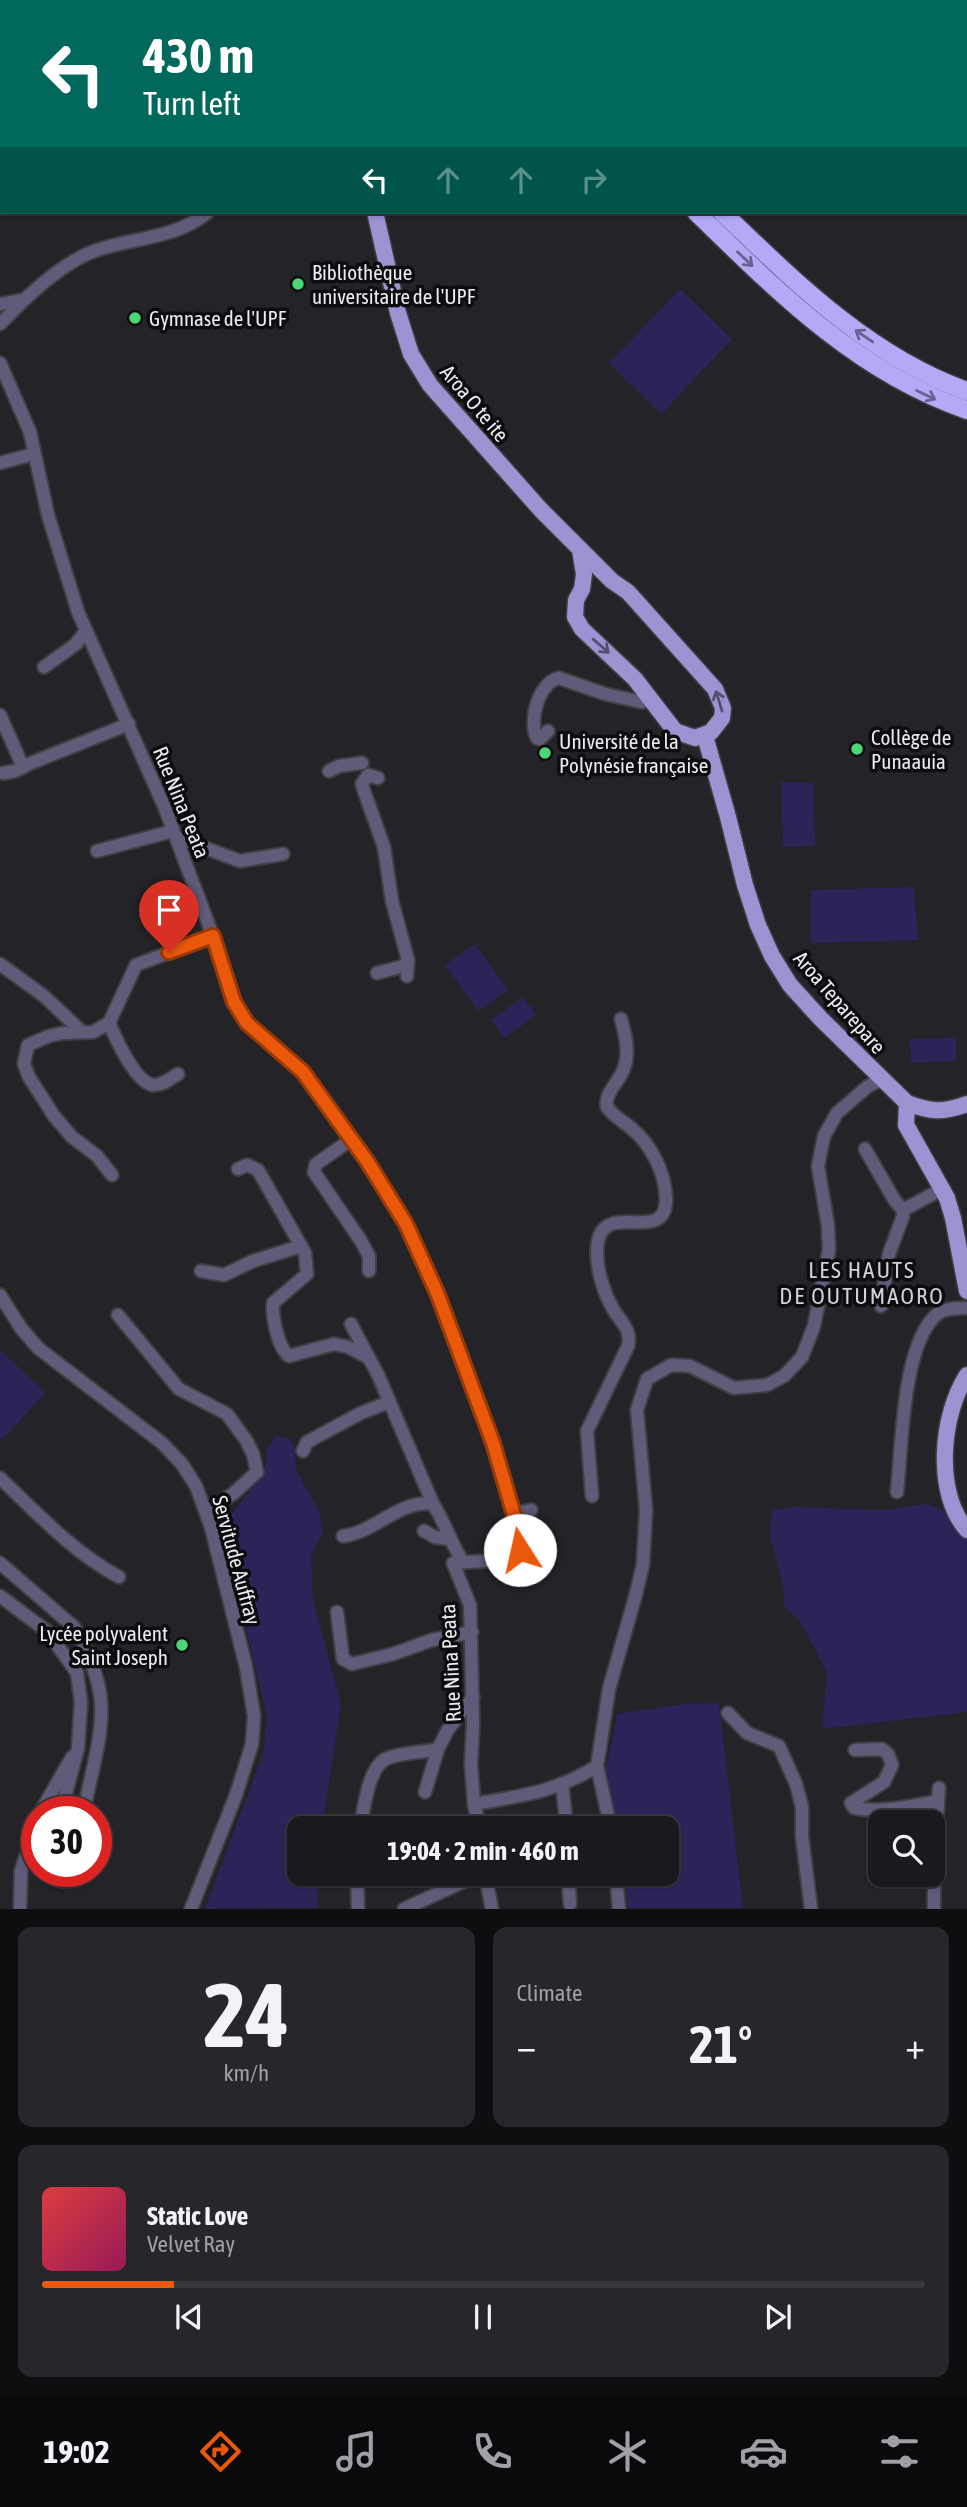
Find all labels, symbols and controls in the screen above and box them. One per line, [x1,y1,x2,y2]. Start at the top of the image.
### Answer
text: 430 m [143,27,254,83]
icon: left [28,28,119,119]
text: Turn left [143,85,241,122]
icon: left [356,161,394,199]
icon: ahead [429,161,467,199]
icon: ahead [502,161,540,199]
icon: right [575,161,613,199]
one-way arrow [736,251,753,268]
place label: Bibliothèque universitaire de l'UPF [312,260,476,308]
marker: Bibliothèque universitaire de l'UPF [290,276,306,292]
place label: Gymnase de l'UPF [149,306,287,330]
marker: Gymnase de l'UPF [127,310,143,326]
one-way arrow [855,328,874,343]
street label: Aroa O te ite [436,360,514,446]
one-way arrow [915,388,936,402]
one-way arrow [592,637,609,654]
one-way arrow [711,691,724,713]
place label: Collège de Punaauia [871,725,951,773]
place label: Université de la Polynésie française [559,729,708,777]
marker: Collège de Punaauia [849,741,865,757]
street label: Rue Nina Peata [149,743,215,861]
marker: Université de la Polynésie française [537,745,553,761]
pin [139,880,199,952]
icon: arrive [150,891,188,929]
street label: Aroa Teparepare [789,946,891,1058]
district label: LES HAUTS DE OUTUMAORO [779,1257,945,1309]
street label: Servitude Auffray [208,1493,266,1627]
position arrow [483,1513,557,1587]
street label: Rue Nina Peata [435,1603,465,1723]
place label: Lycée polyvalent Saint Joseph [39,1621,168,1669]
marker: Lycée polyvalent Saint Joseph [174,1637,190,1653]
speed limit sign: 30 [21,1796,112,1887]
map controls [868,1810,945,1887]
button: search [868,1810,945,1887]
text: 19:04 · 2 min · 460 m [387,1836,579,1866]
text: 24 [203,1962,289,2066]
text: Climate [517,1980,582,2006]
text: 21° [689,2014,752,2074]
text: − [517,2024,536,2067]
text: + [905,2024,925,2067]
text: km/h [223,2060,269,2086]
text: Static Love [147,2201,248,2231]
text: Velvet Ray [147,2231,235,2257]
icon: previous [170,2298,208,2336]
icon: pause [464,2298,502,2336]
icon: next [759,2298,797,2336]
icon: directions [196,2427,245,2476]
icon: music [332,2427,381,2476]
icon: phone [468,2427,517,2476]
icon: climate [603,2427,652,2476]
icon: car [739,2427,788,2476]
icon: filters [875,2427,924,2476]
text: 19:02 [43,2433,110,2470]

